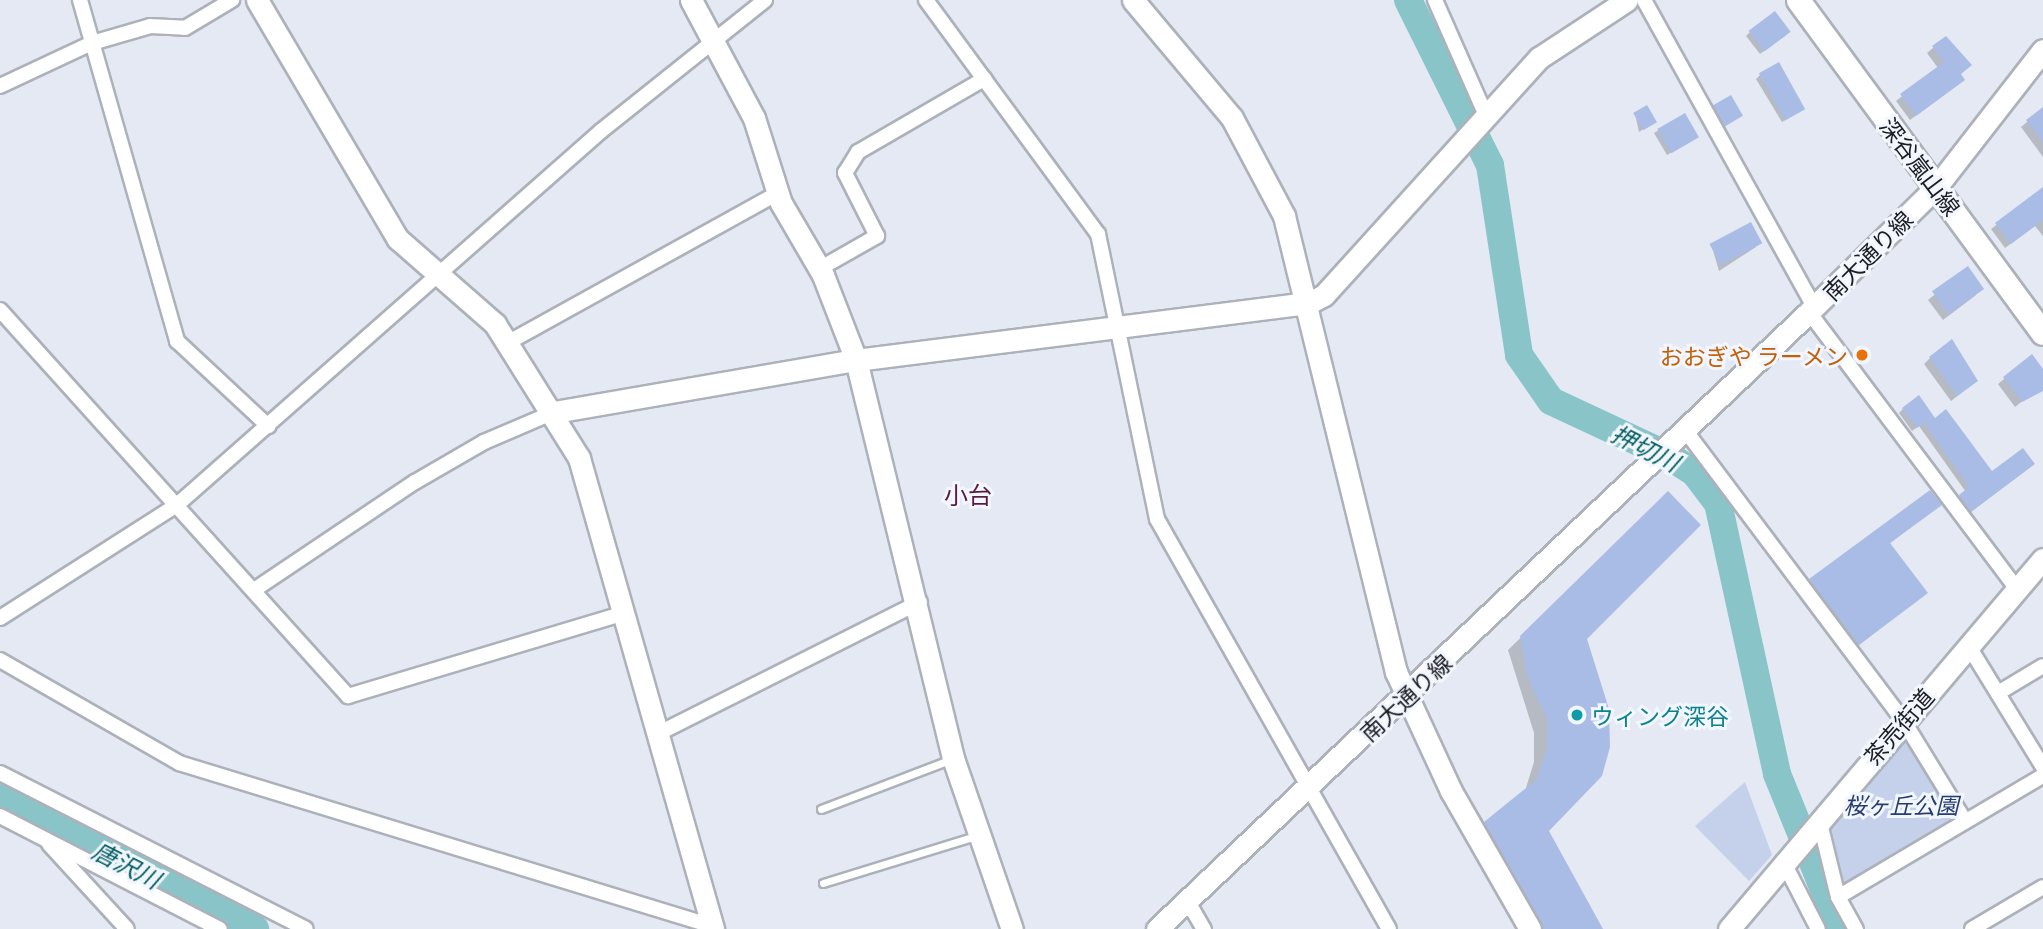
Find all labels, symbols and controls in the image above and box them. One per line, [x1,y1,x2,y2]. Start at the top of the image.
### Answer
street label: 深谷嵐山線 [1875,112,1967,220]
street label: 南大通り線 [1817,205,1917,305]
place label: おおぎや ラーメン [1659,341,1848,369]
marker: おおぎや ラーメン [1854,347,1870,363]
water label: 押切川 [1607,418,1685,476]
district label: 小台 [944,480,992,508]
street label: 南大通り線 [1354,648,1456,746]
street label: 茶売街道 [1857,682,1939,770]
place label: ウィング深谷 [1591,701,1729,729]
marker: ウィング深谷 [1569,707,1585,723]
park label: 桜ヶ丘公園 [1844,790,1958,818]
water label: 唐沢川 [88,835,166,893]

